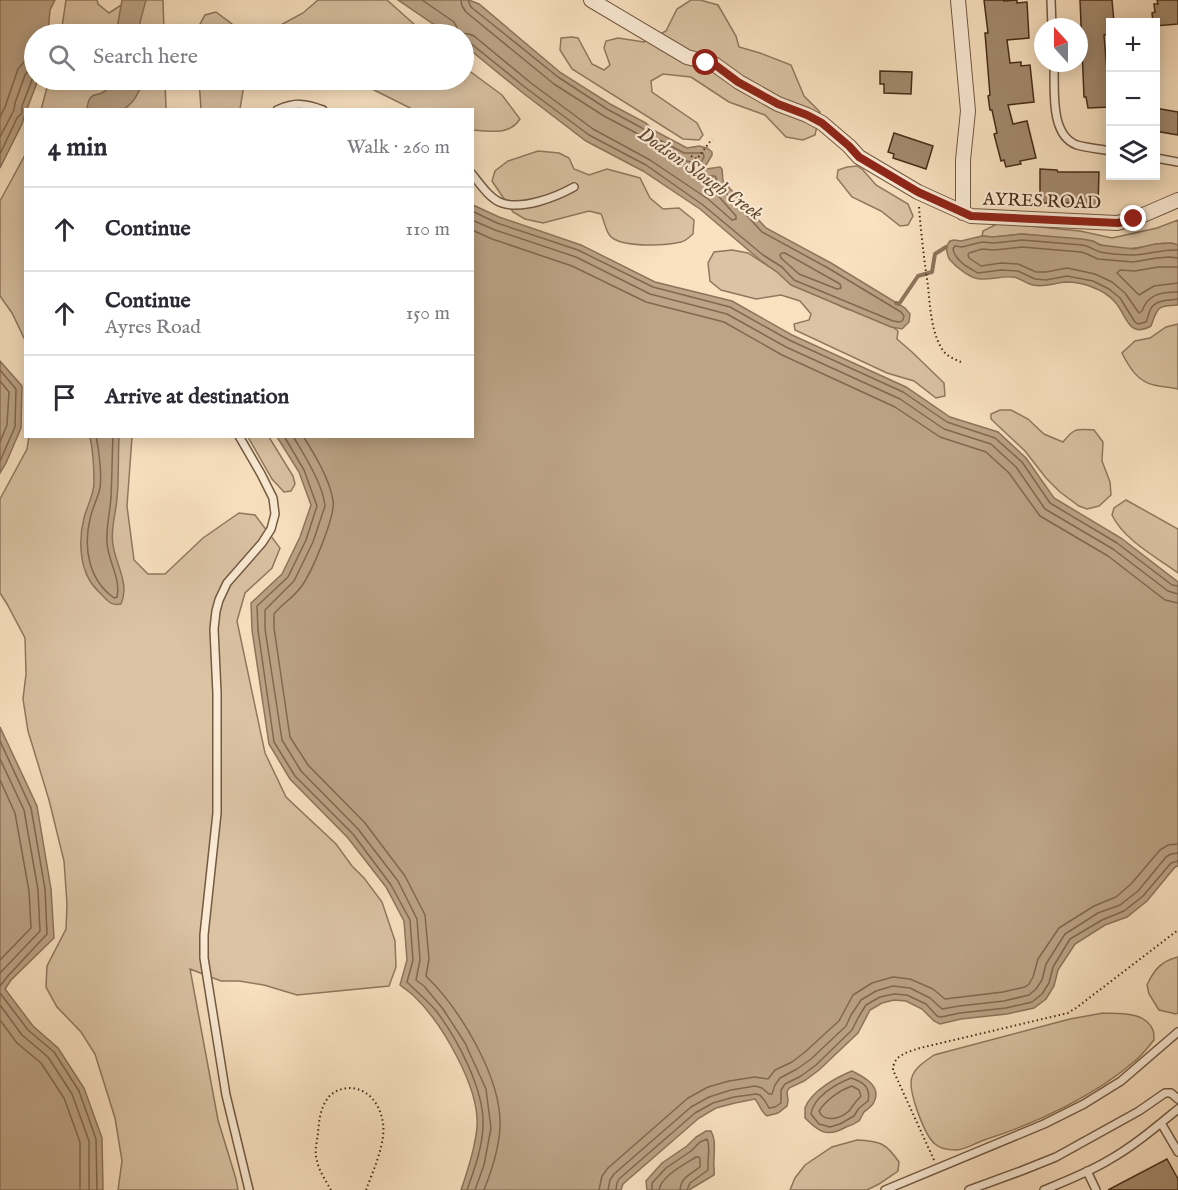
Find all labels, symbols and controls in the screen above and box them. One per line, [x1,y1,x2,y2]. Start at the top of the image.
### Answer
north arrow [1034,18,1088,72]
map controls [1106,18,1160,180]
button: + [1106,18,1160,72]
search box [24,24,474,90]
icon: search [45,41,78,74]
text: Search here [93,43,198,71]
route start [692,49,718,75]
button: − [1106,72,1160,126]
water label: Dodson Slough Creek [632,122,767,227]
button: layers [1106,126,1160,180]
text: 4 min [48,131,107,164]
text: Walk · 260 m [347,135,450,160]
street label: AYRES ROAD [982,188,1101,216]
route end [1120,205,1146,231]
icon: ahead [48,213,81,246]
text: Continue [105,215,191,243]
text: 110 m [406,217,450,242]
text: Continue [105,287,191,315]
icon: ahead [48,297,81,330]
text: 150 m [406,301,450,326]
text: Ayres Road [105,315,201,340]
icon: arrive [48,381,81,414]
text: Arrive at destination [105,383,289,411]

